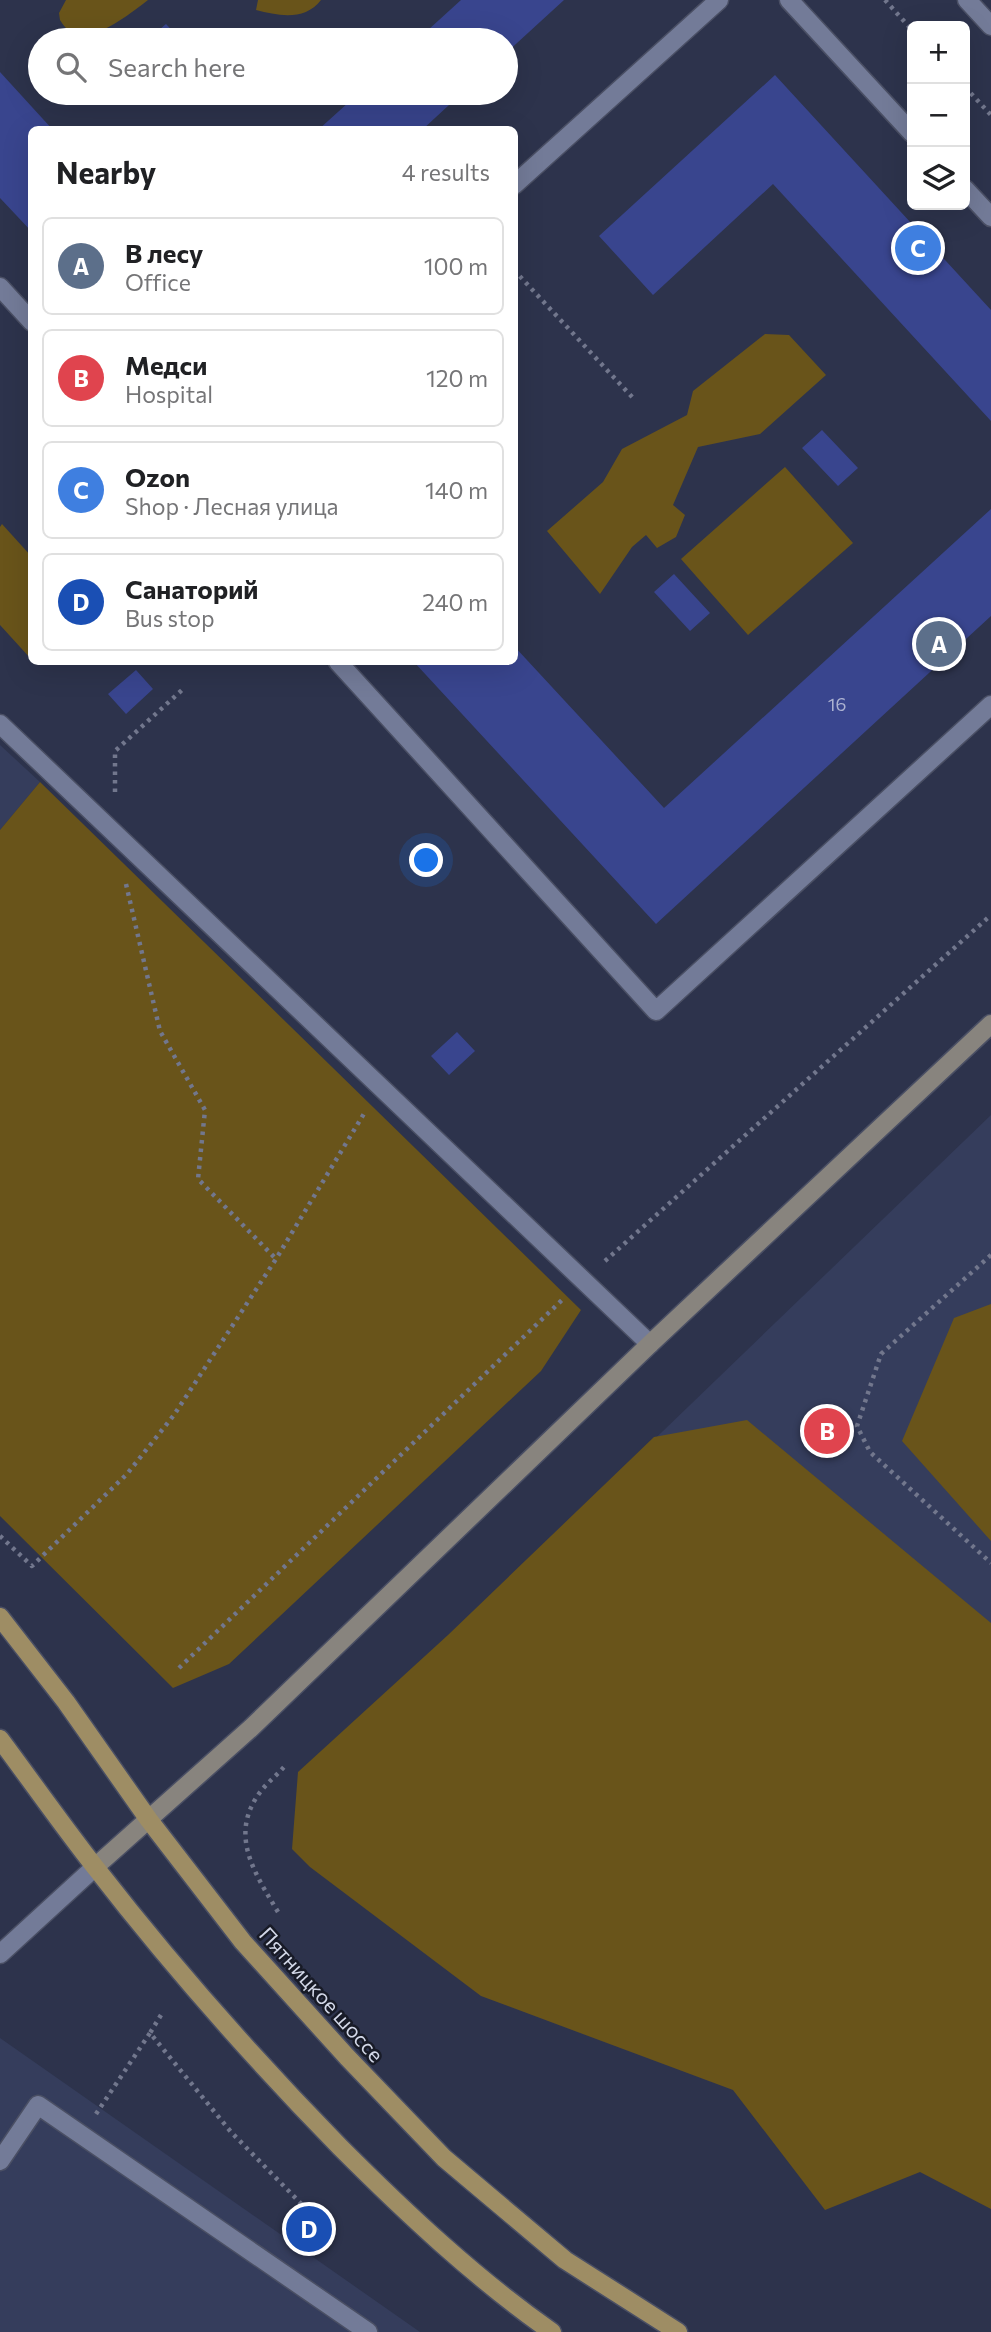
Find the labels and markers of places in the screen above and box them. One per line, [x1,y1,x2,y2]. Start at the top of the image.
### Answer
pin: C [895,222,941,274]
pin: A [916,618,962,670]
pin: B [804,1405,850,1457]
pin: D [286,2203,332,2255]

